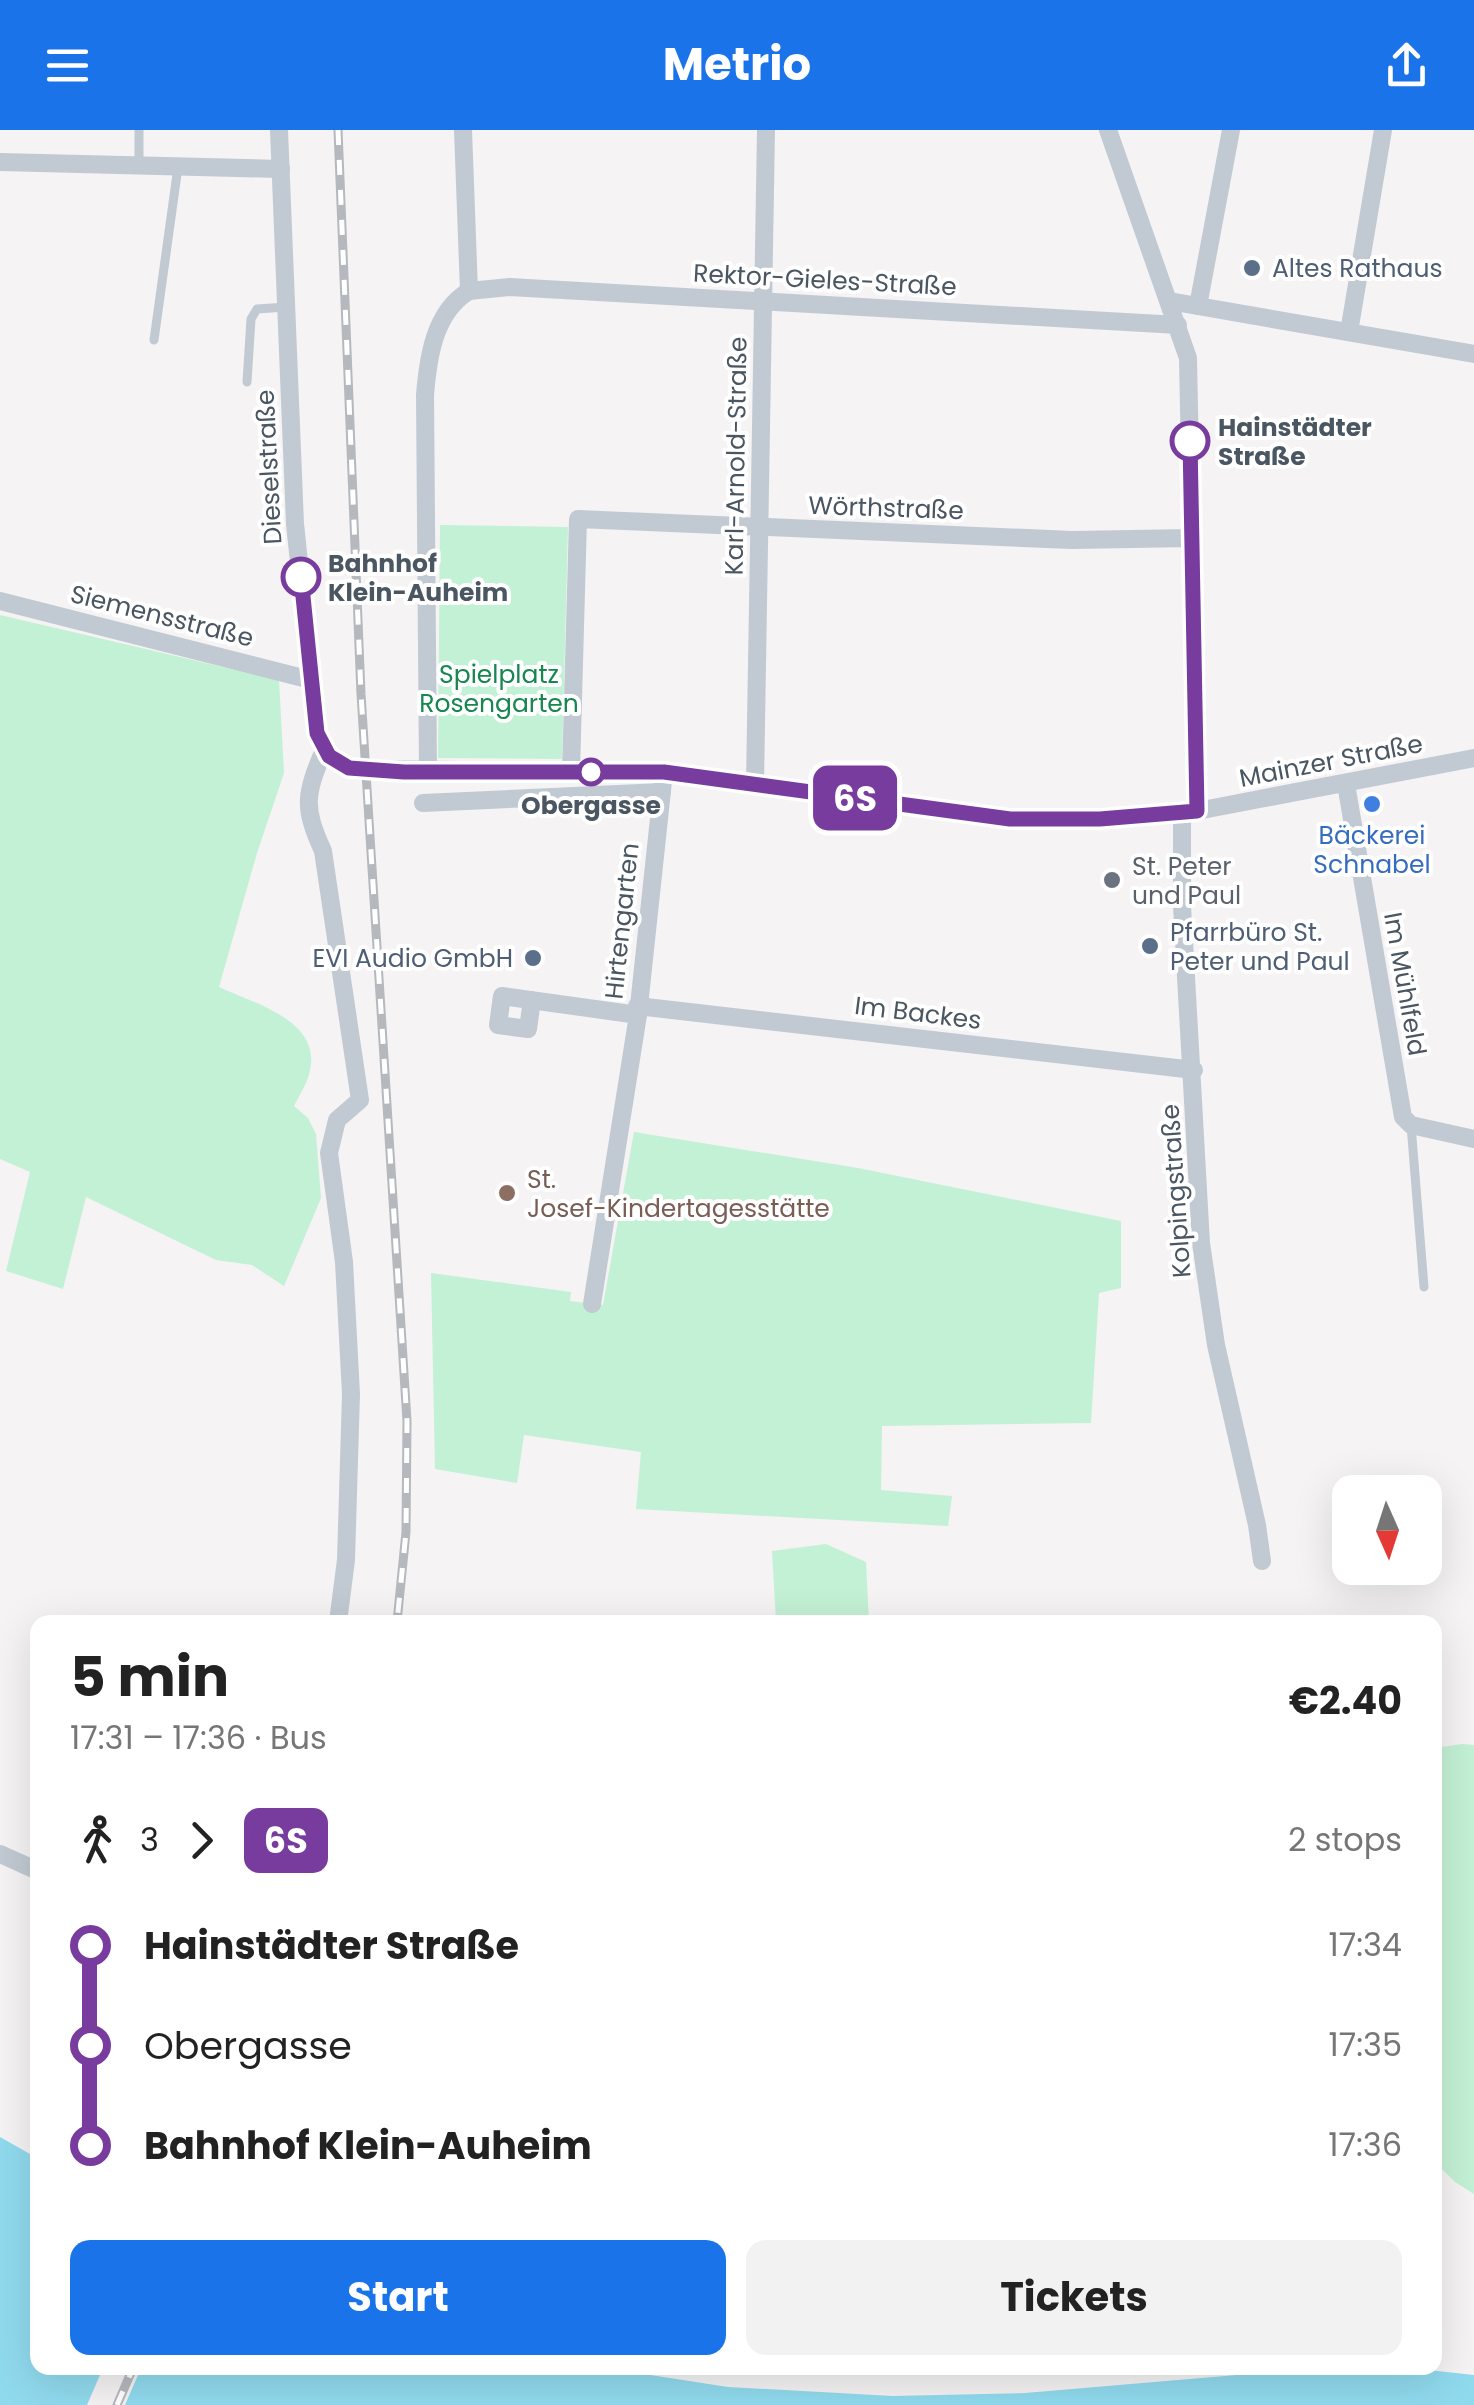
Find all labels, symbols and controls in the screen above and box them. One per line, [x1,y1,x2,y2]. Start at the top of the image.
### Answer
text: Metrio [663,33,811,96]
icon: menu [40,38,95,93]
icon: share [1379,38,1434,93]
place label: Altes Rathaus [1272,251,1442,286]
street label: Rektor-Gieles-Straße [692,256,958,304]
marker: Altes Rathaus [1241,257,1263,279]
street label: Karl-Arnold-Straße [716,336,756,576]
street label: Dieselstraße [247,389,291,545]
place label: Hainstädter Straße [1218,410,1372,474]
marker: Hainstädter Straße [1171,422,1209,460]
street label: Wörthstraße [808,488,964,528]
place label: Bahnhof Klein-Auheim [328,546,508,610]
marker: Bahnhof Klein-Auheim [282,558,320,596]
street label: Siemensstraße [67,576,257,656]
park label: Spielplatz Rosengarten [419,657,579,721]
street label: Mainzer Straße [1236,726,1426,796]
marker: Obergasse [578,759,604,785]
line badge: 6S [810,766,900,830]
text: 6S [833,774,877,823]
place label: Obergasse [521,788,661,823]
marker: Bäckerei Schnabel [1361,793,1383,815]
place label: Bäckerei Schnabel [1313,818,1431,882]
street label: Hirtengarten [596,841,648,1001]
place label: St. Peter und Paul [1132,849,1241,913]
marker: St. Peter und Paul [1101,869,1123,891]
street label: Im Mühlfeld [1375,910,1435,1058]
place label: Pfarrbüro St. Peter und Paul [1170,915,1350,979]
marker: Pfarrbüro St. Peter und Paul [1139,935,1161,957]
place label: EVI Audio GmbH [312,941,513,976]
marker: EVI Audio GmbH [522,947,544,969]
street label: Im Backes [853,988,983,1038]
street label: Kolpingstraße [1152,1103,1200,1279]
place label: St. Josef-Kindertagesstätte [527,1162,830,1226]
marker: St. Josef-Kindertagesstätte [496,1182,518,1204]
north arrow [1332,1475,1442,1585]
map controls [1332,1475,1442,1585]
text: 5 min [70,1638,229,1715]
text: €2.40 [1289,1674,1402,1727]
text: 17:31 – 17:36 · Bus [70,1715,327,1760]
icon: walk [70,1813,125,1868]
icon: forward [174,1813,229,1868]
text: 6S [264,1816,308,1865]
text: 3 [140,1817,159,1862]
text: 2 stops [1288,1817,1402,1862]
text: Hainstädter Straße [144,1919,519,1972]
text: 17:34 [1328,1922,1402,1967]
text: Obergasse [144,2019,352,2072]
text: 17:35 [1329,2022,1402,2067]
text: Bahnhof Klein-Auheim [144,2119,592,2172]
text: 17:36 [1328,2122,1402,2167]
button: Start [70,2240,726,2355]
button: Tickets [746,2240,1402,2355]

